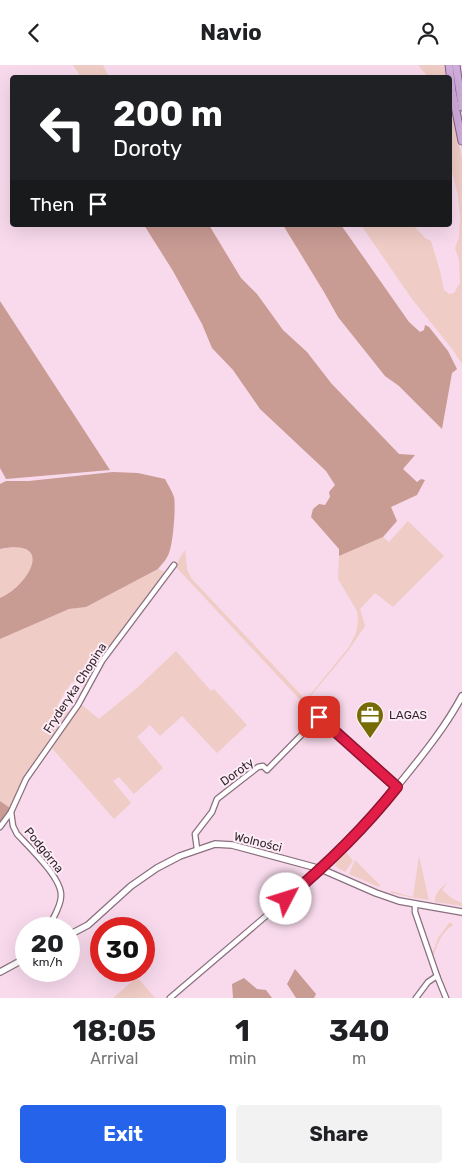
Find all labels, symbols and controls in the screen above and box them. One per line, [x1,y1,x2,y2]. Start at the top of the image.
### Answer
icon: back [20,19,48,47]
text: Navio [200,19,262,46]
icon: person [414,19,442,47]
text: 200 m [113,93,223,135]
icon: left [30,95,95,160]
text: Doroty [113,135,182,162]
icon: arrive [84,190,112,218]
text: Then [30,193,74,216]
street label: Fryderyka Chopina [41,640,109,736]
pin [298,696,340,738]
office icon: LAGAS [355,700,385,739]
icon: arrive [305,703,333,731]
place label: LAGAS [389,708,427,722]
street label: Doroty [218,755,257,789]
street label: Podgórna [22,825,66,875]
street label: Wolności [233,829,284,855]
position arrow [259,872,311,924]
speed limit sign: 30 [90,917,155,982]
text: 20 [31,929,64,958]
text: km/h [33,955,62,969]
text: 18:05 [72,1013,156,1049]
text: 1 [235,1013,250,1049]
text: 340 [329,1013,390,1049]
text: Arrival [90,1049,138,1068]
text: min [229,1049,256,1068]
text: m [352,1049,366,1068]
button: Exit [20,1105,226,1163]
button: Share [236,1105,442,1163]

